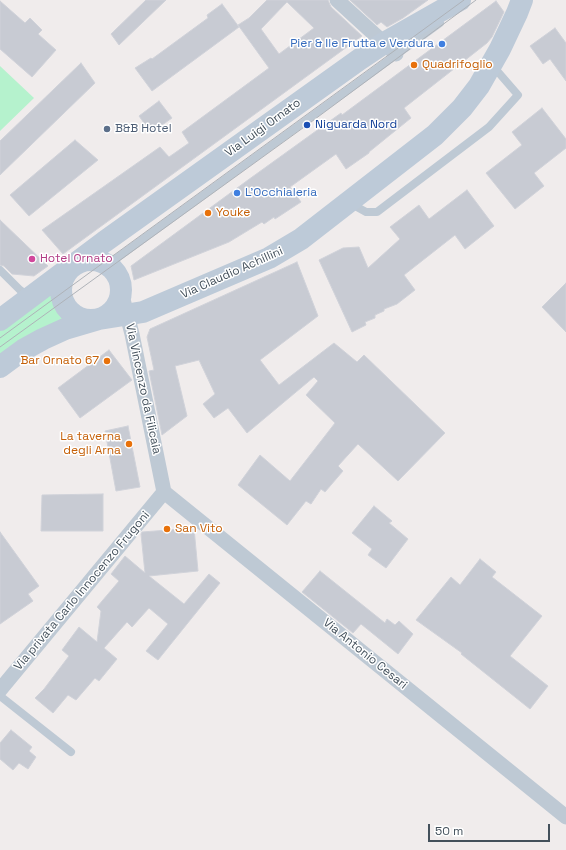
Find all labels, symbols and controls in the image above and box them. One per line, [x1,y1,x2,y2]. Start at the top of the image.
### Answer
place label: Pier & Ile Frutta e Verdura [290,37,434,51]
marker: Pier & Ile Frutta e Verdura [437,39,447,49]
place label: Quadrifoglio [422,58,493,72]
marker: Quadrifoglio [409,60,419,70]
street label: Via Luigi Ornato [222,96,304,160]
place label: Niguarda Nord [315,118,397,132]
marker: Niguarda Nord [302,120,312,130]
place label: B&B Hotel [115,122,172,136]
marker: B&B Hotel [102,124,112,134]
place label: L'Occhialeria [245,186,317,200]
marker: L'Occhialeria [232,188,242,198]
place label: Youke [216,206,250,220]
marker: Youke [203,208,213,218]
street label: Via Claudio Achillini [179,244,285,302]
place label: Hotel Ornato [40,252,113,266]
marker: Hotel Ornato [27,254,37,264]
street label: Via Vincenzo da Filicaia [122,322,164,456]
place label: Bar Ornato 67 [20,354,99,368]
marker: Bar Ornato 67 [102,356,112,366]
place label: La taverna degli Arna [60,430,121,458]
marker: La taverna degli Arna [124,439,134,449]
street label: Via privata Carlo Innocenzo Frugoni [11,508,153,674]
place label: San Vito [175,522,223,536]
marker: San Vito [162,524,172,534]
street label: Via Antonio Cesari [320,616,410,692]
scale bar [430,816,552,842]
text: 50 m [435,823,463,839]

